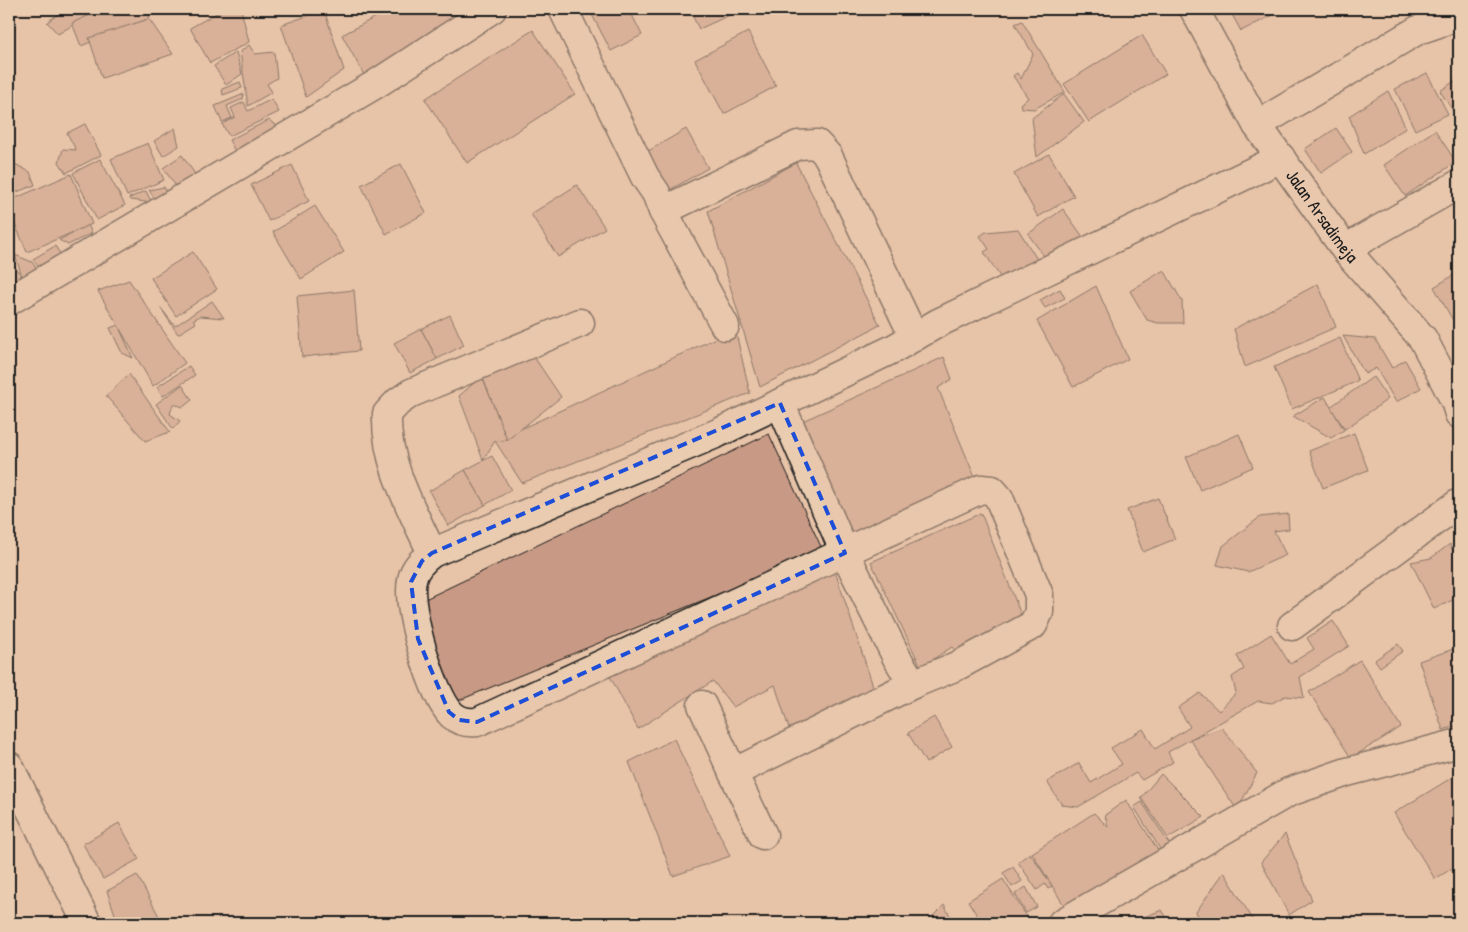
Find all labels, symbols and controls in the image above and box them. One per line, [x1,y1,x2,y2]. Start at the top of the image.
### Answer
street label: Jalan Arsadimeja [1280,164,1364,268]

